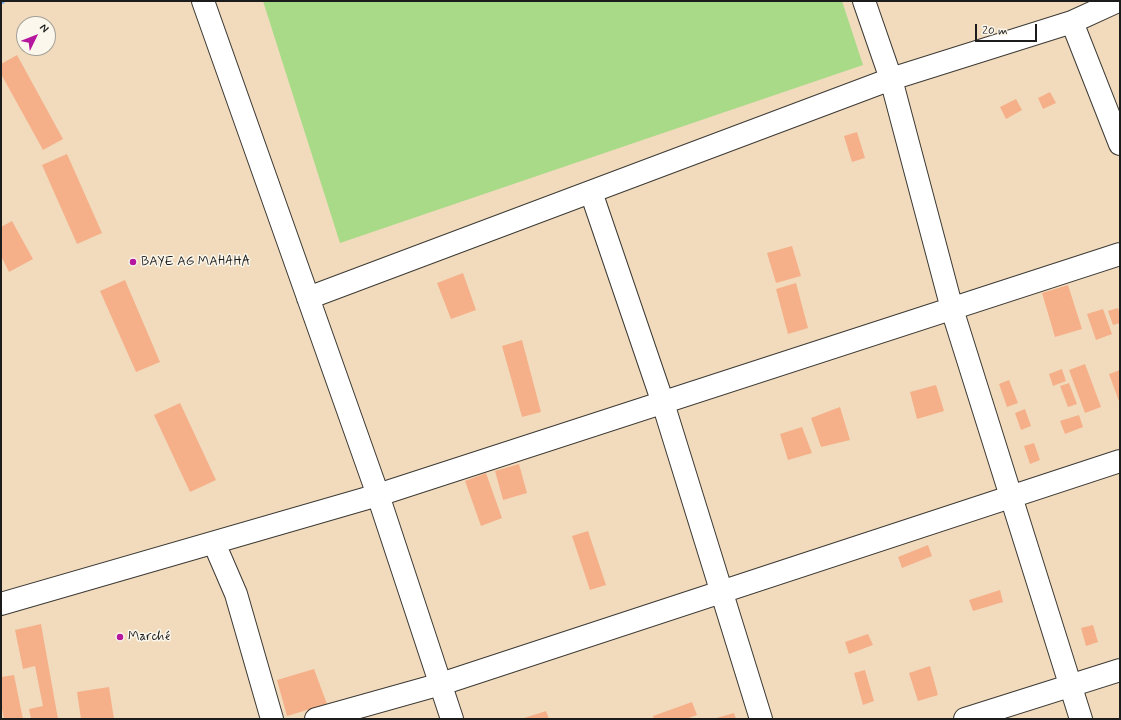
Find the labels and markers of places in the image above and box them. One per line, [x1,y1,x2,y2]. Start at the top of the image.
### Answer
place label: BAYE AG MAHAHA [141,254,250,270]
marker: BAYE AG MAHAHA [128,257,138,267]
place label: Marché [128,629,170,645]
marker: Marché [115,632,125,642]

